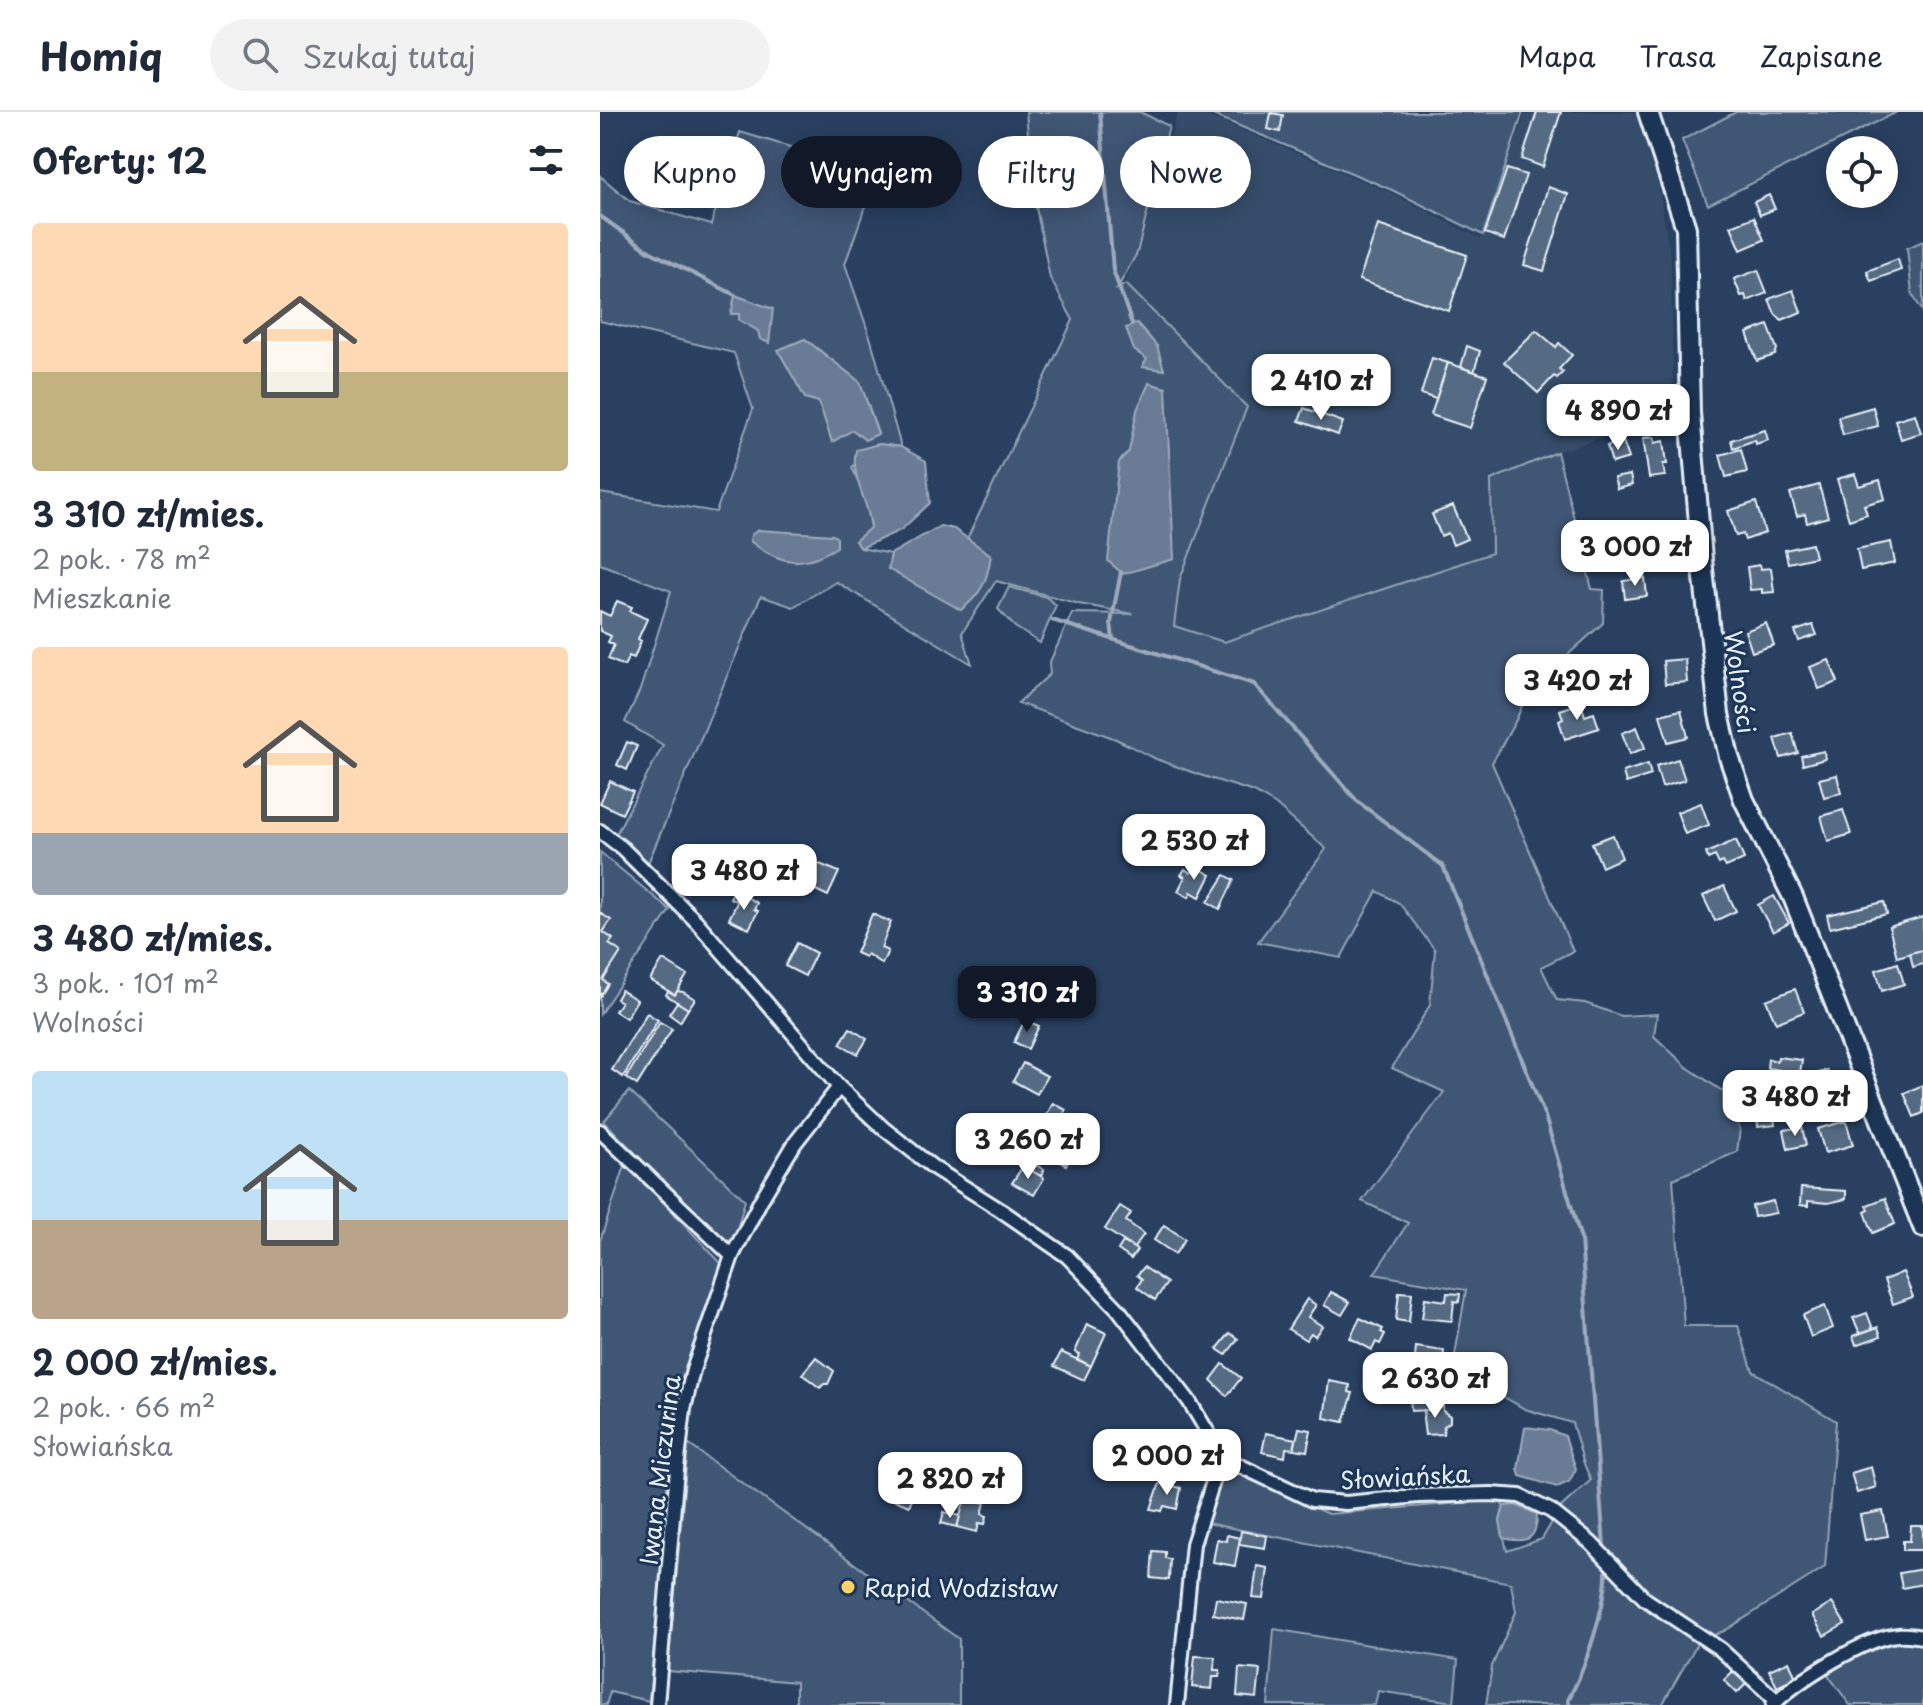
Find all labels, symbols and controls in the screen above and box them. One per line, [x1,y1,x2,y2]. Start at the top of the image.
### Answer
search box [210,19,770,91]
text: Homiq [40,27,162,84]
icon: search [238,33,282,77]
text: Szukaj tutaj [302,33,476,78]
text: Mapa [1519,34,1596,77]
text: Trasa [1640,34,1716,77]
text: Zapisane [1760,34,1883,77]
text: Oferty: 12 [32,134,207,186]
chip: Kupno [624,136,765,208]
chip: Wynajem [781,136,962,208]
chip: Filtry [978,136,1104,208]
chip: Nowe [1120,136,1251,208]
map controls [1826,136,1898,208]
button: locate [1826,136,1898,208]
icon: filters [524,138,568,182]
icon: home [228,275,372,419]
pin: 2 410 zł [1238,354,1404,422]
text: 2 410 zł [1270,360,1372,399]
pin: 4 890 zł [1535,384,1701,452]
text: 4 890 zł [1565,390,1671,429]
text: 3 310 zł/mies. [32,487,264,539]
pin: 3 000 zł [1552,520,1718,588]
text: 3 000 zł [1579,526,1691,565]
text: 2 pok. · 78 m² [32,539,211,578]
text: Mieszkanie [32,578,172,617]
street label: Wolności [1716,628,1766,736]
pin: 3 420 zł [1494,654,1660,722]
text: 3 420 zł [1523,660,1631,699]
icon: home [228,699,372,843]
pin: 2 530 zł [1111,814,1277,882]
text: 2 530 zł [1140,820,1248,859]
pin: 3 480 zł [661,844,827,912]
text: 3 480 zł [690,850,798,889]
text: 3 480 zł/mies. [32,911,273,963]
text: 3 pok. · 101 m² [32,963,219,1002]
pin: 3 310 zł [944,966,1110,1034]
text: 3 310 zł [976,972,1078,1011]
text: Wolności [32,1002,144,1041]
pin: 3 480 zł [1712,1070,1878,1138]
text: 3 480 zł [1741,1076,1849,1115]
pin: 3 260 zł [945,1113,1111,1181]
text: 3 260 zł [974,1119,1082,1158]
icon: home [228,1123,372,1267]
text: 2 000 zł/mies. [32,1335,278,1387]
pin: 2 630 zł [1352,1352,1518,1420]
text: 2 630 zł [1381,1358,1489,1397]
street label: Iwana Miczurina [629,1373,689,1567]
text: 2 pok. · 66 m² [32,1387,215,1426]
text: Słowiańska [32,1426,173,1465]
pin: 2 000 zł [1084,1429,1250,1497]
text: 2 000 zł [1111,1435,1223,1474]
pin: 2 820 zł [867,1452,1033,1520]
street label: Słowiańska [1339,1455,1471,1497]
text: 2 820 zł [896,1458,1004,1497]
place label: Rapid Wodzisław [864,1569,1059,1605]
marker: Rapid Wodzisław [839,1578,857,1596]

